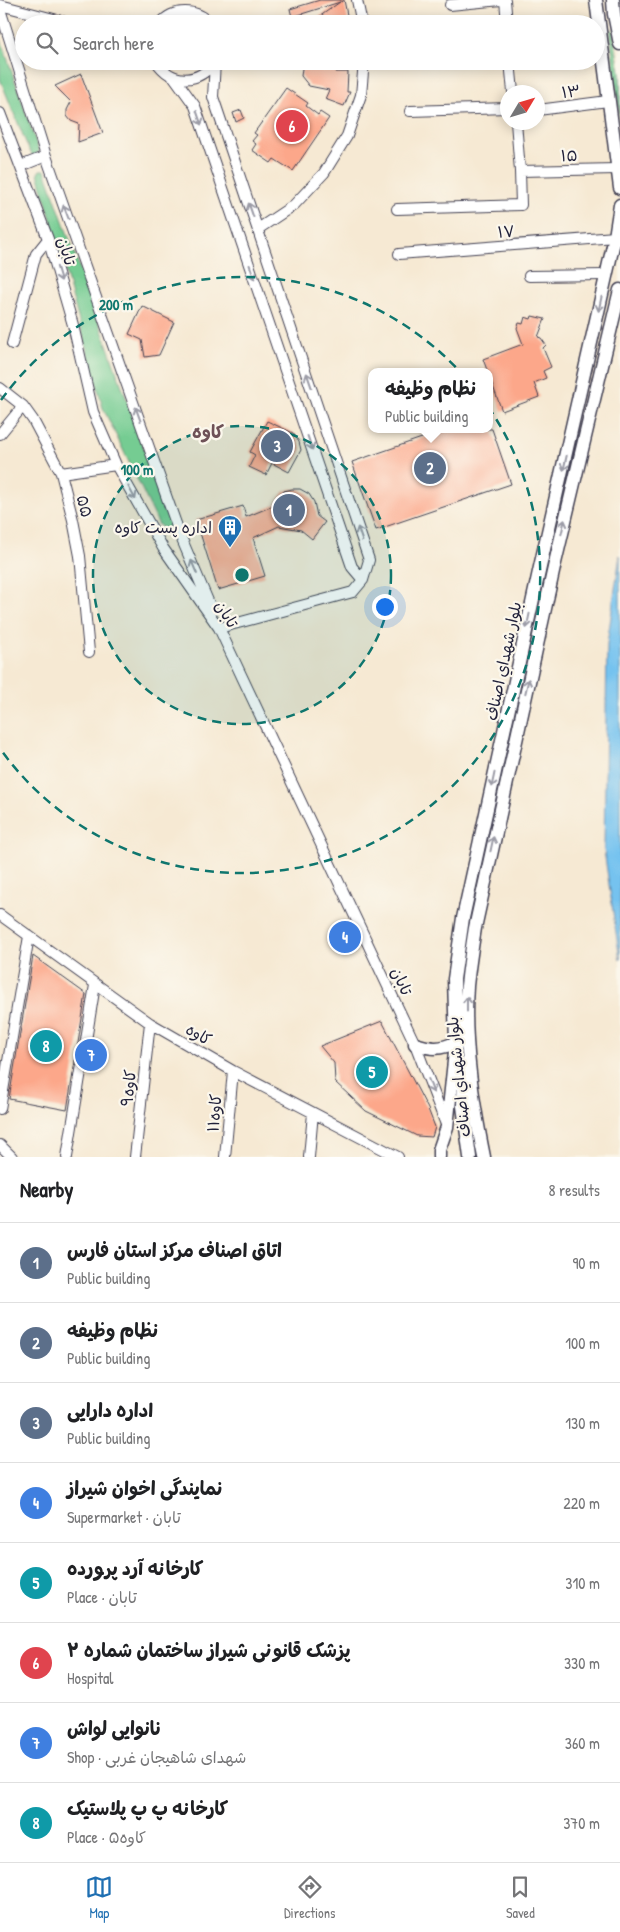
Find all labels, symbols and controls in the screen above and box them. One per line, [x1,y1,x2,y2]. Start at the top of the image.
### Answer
search box [15,15,605,70]
icon: search [33,29,61,57]
text: Search here [73,30,154,56]
street label: ۱۳ [560,79,582,103]
north arrow [500,85,545,130]
pin: 6 [276,107,308,145]
one-way arrow [195,110,205,126]
street label: ۱۵ [560,144,578,166]
one-way arrow [246,202,255,218]
one-way arrow [61,204,70,220]
street label: ۱۷ [497,219,515,243]
street label: تابان [52,234,82,268]
one-way arrow [248,264,257,280]
one-way arrow [54,266,64,282]
text: 200 m [99,294,133,315]
one-way arrow [594,295,604,311]
popup [368,368,493,433]
one-way arrow [303,372,313,388]
text: نظام وظیفه [385,375,476,401]
text: Public building [385,405,468,427]
one-way arrow [133,407,142,422]
district label: کاوه [192,419,224,444]
pin: 3 [261,427,293,465]
one-way arrow [306,434,315,450]
pin: 2 [414,449,446,487]
one-way arrow [560,454,569,470]
text: 100 m [121,459,153,480]
one-way arrow [128,485,138,500]
pin: 1 [273,491,305,529]
street label: ۵۵ [72,493,98,519]
building icon: اداره پست کاوه [217,514,243,548]
place label: اداره پست کاوه [115,516,212,538]
one-way arrow [559,520,568,536]
one-way arrow [355,526,365,542]
one-way arrow [188,560,198,575]
centre of rings [233,566,251,584]
your location [372,594,398,620]
street label: تابان [210,596,244,632]
street label: بلوار شهداي اصناف [480,599,527,723]
one-way arrow [523,612,533,628]
one-way arrow [523,678,532,694]
one-way arrow [488,771,498,787]
one-way arrow [488,837,497,853]
pin: 4 [329,918,361,956]
street label: تابان [386,963,418,999]
one-way arrow [462,997,472,1013]
street label: بلوار شهداي اصناف [441,1016,476,1138]
street label: کاوه [182,1018,216,1050]
pin: 8 [30,1027,62,1065]
pin: 7 [75,1036,107,1074]
pin: 5 [356,1053,388,1091]
street label: کاوه۹ [115,1068,141,1108]
one-way arrow [427,1078,436,1093]
street label: کاوه۱۱ [201,1093,227,1133]
text: Nearby [20,1175,73,1204]
text: 8 results [548,1179,600,1201]
text: اتاق اصناف مرکز استان فارس [67,1237,282,1263]
text: 1 [33,1252,39,1274]
text: 90 m [572,1252,600,1274]
text: Public building [67,1267,150,1289]
text: نظام وظیفه [67,1317,158,1343]
text: 2 [32,1332,40,1354]
text: 100 m [565,1332,600,1354]
text: Public building [67,1347,150,1369]
text: اداره دارایی [67,1397,153,1423]
text: 3 [32,1412,40,1434]
text: 130 m [565,1412,600,1434]
text: Public building [67,1427,150,1449]
text: نمایندگی اخوان شیراز [67,1475,222,1501]
text: 4 [33,1492,39,1514]
text: 220 m [563,1492,600,1514]
text: Supermarket · تابان [67,1506,181,1528]
text: کارخانه آرد پرورده [67,1555,204,1581]
text: 5 [33,1572,39,1594]
text: 310 m [565,1572,600,1594]
text: Place · تابان [67,1586,137,1608]
text: پزشک قانونی شیراز ساختمان شماره ٣ [67,1637,350,1663]
text: 6 [33,1652,39,1674]
text: 330 m [564,1652,600,1674]
text: Hospital [67,1667,114,1689]
text: نانوایی لواش [67,1715,162,1741]
text: 7 [32,1732,40,1754]
text: 360 m [565,1732,600,1754]
text: Shop · شهدای شاهیجان غربی [67,1746,246,1768]
text: کارخانه پ پ پلاستیک [67,1795,228,1821]
text: 8 [33,1812,39,1834]
text: 370 m [563,1812,600,1834]
text: Place · کاوه۵ [67,1826,146,1848]
tab: Map [85,1873,113,1922]
tab: Directions [284,1873,335,1922]
tab: Saved [506,1873,535,1922]

